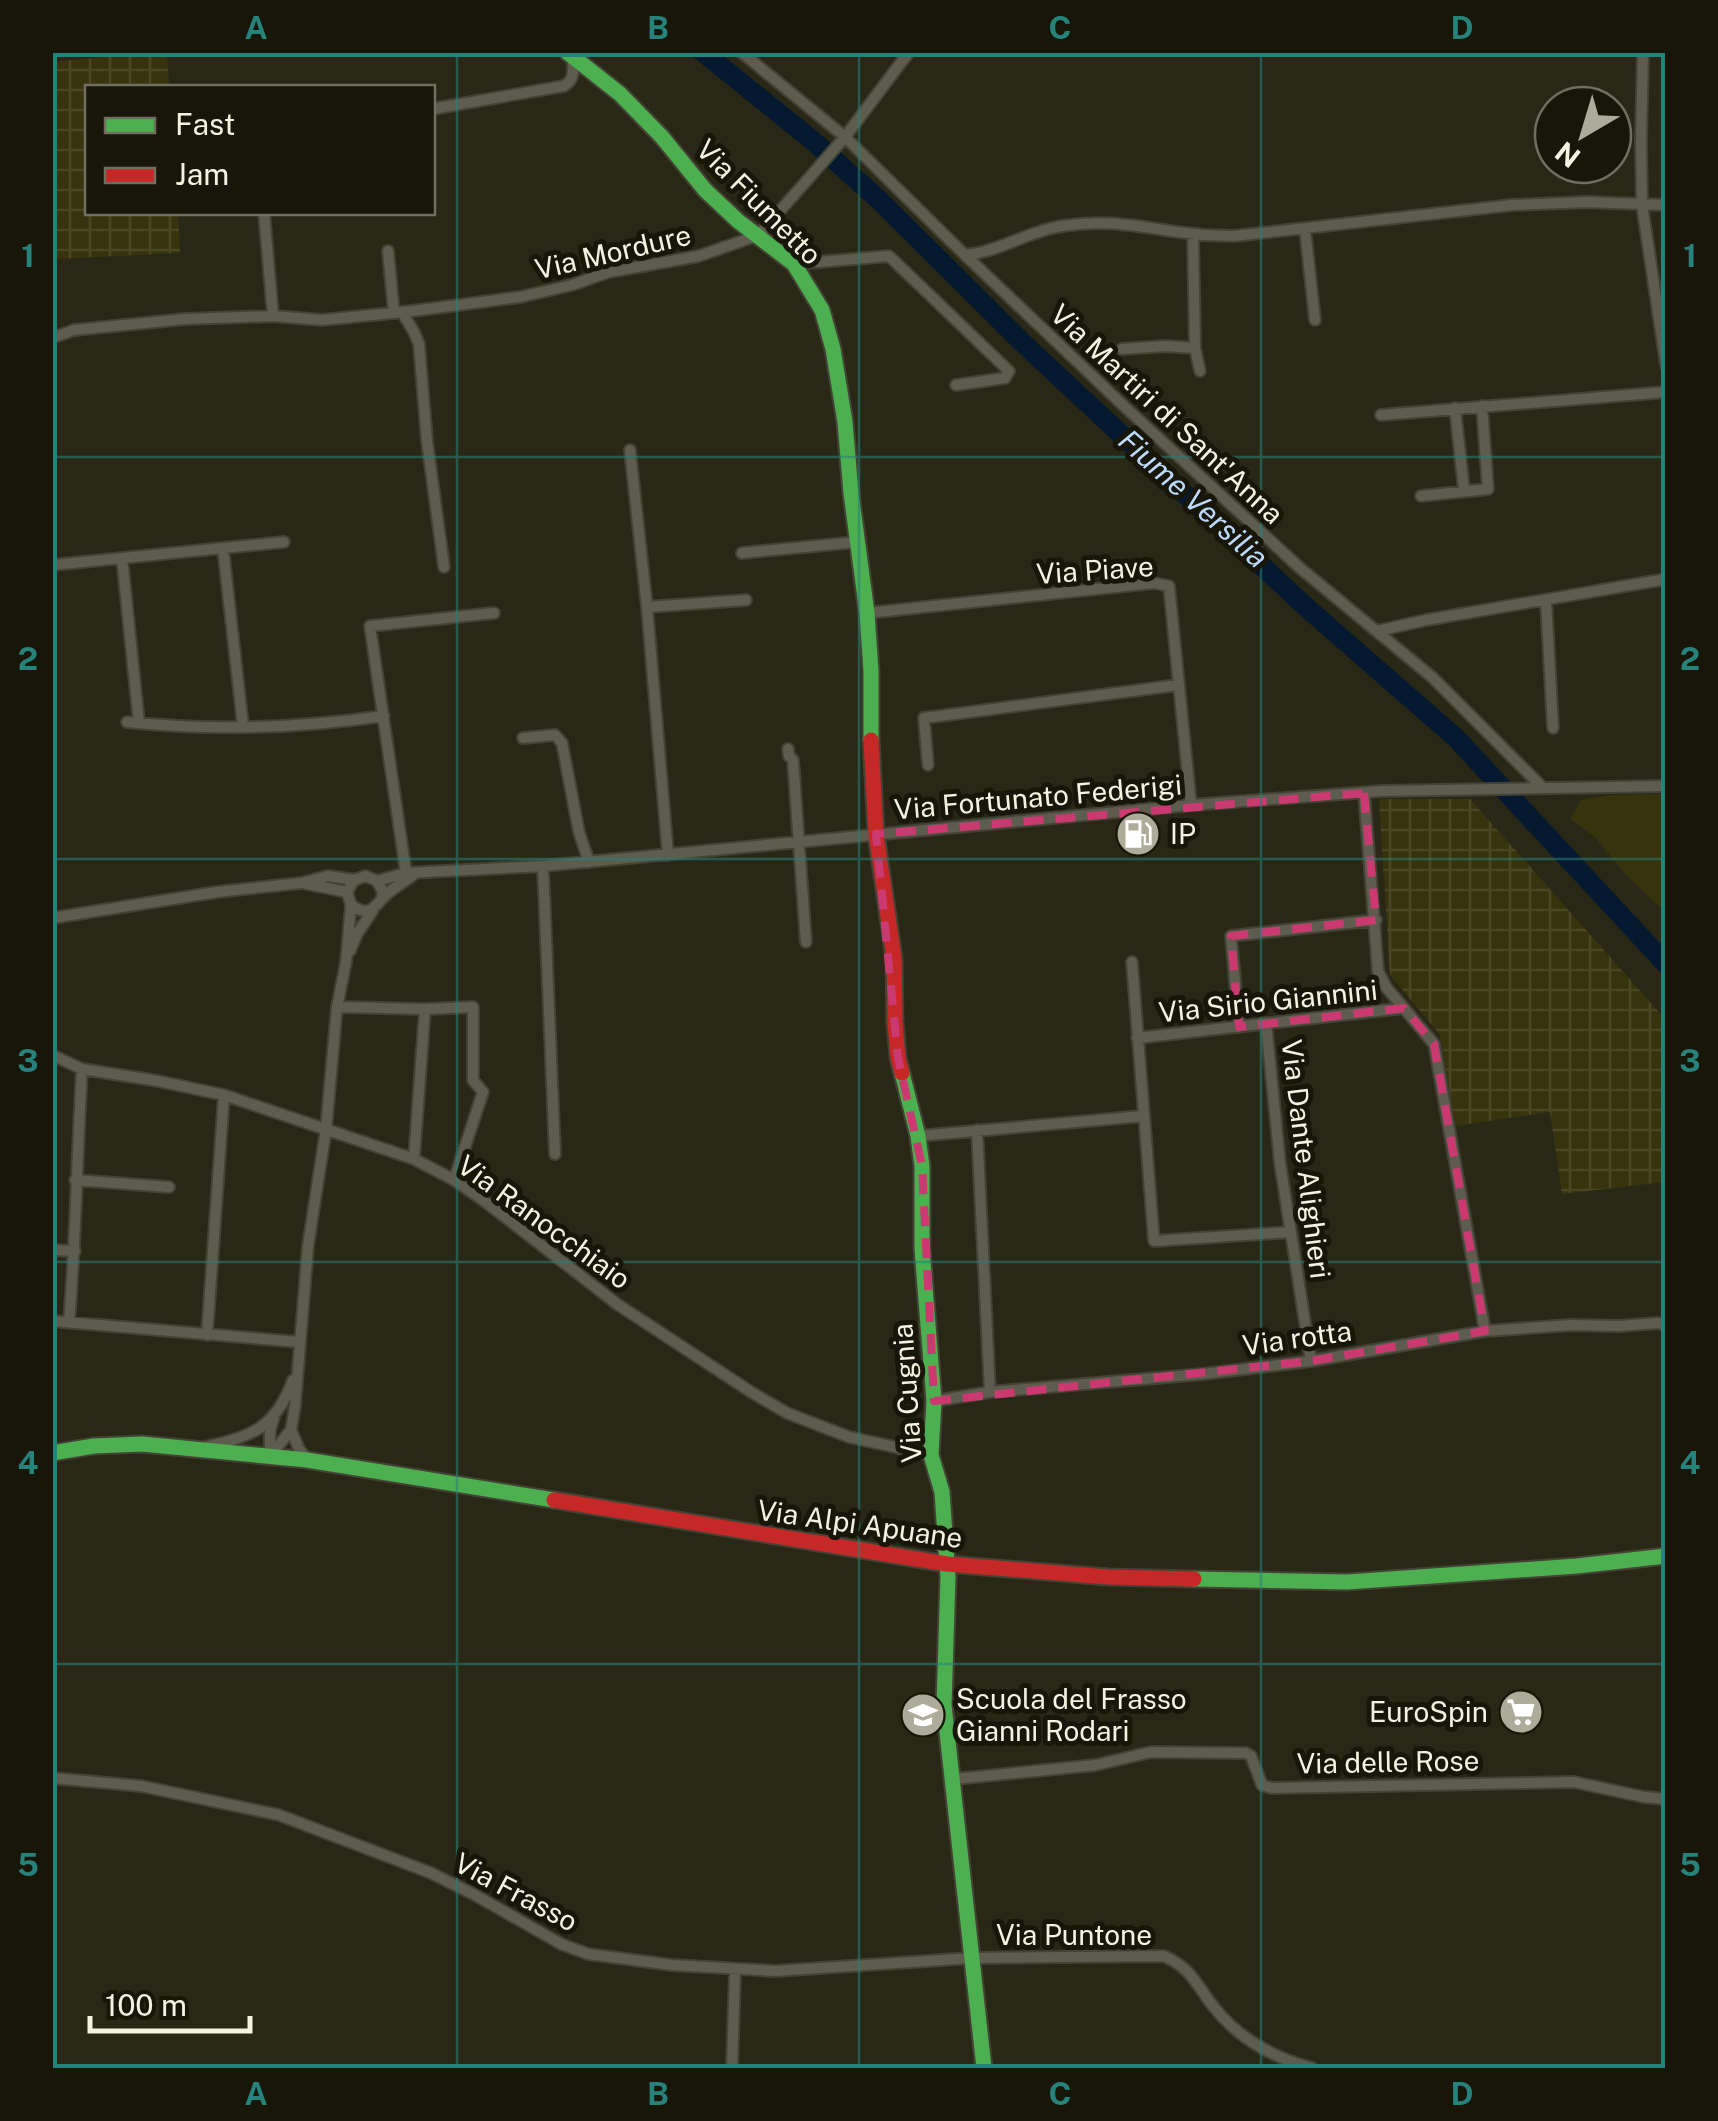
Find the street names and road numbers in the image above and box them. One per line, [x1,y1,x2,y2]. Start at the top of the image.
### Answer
street label: Via Fiumetto [690,132,829,271]
street label: Via Mordure [532,218,694,285]
street label: Via Martiri di Sant'Anna [1044,297,1291,530]
street label: Via Piave [1035,549,1155,590]
street label: Via Fortunato Federigi [893,767,1183,826]
street label: Via Sirio Giannini [1157,973,1379,1028]
street label: Via Dante Alighieri [1275,1037,1338,1280]
street label: Via Ranocchiaio [451,1148,637,1295]
street label: Via rotta [1240,1314,1354,1361]
street label: Via Cugnia [885,1322,928,1464]
street label: Via Alpi Apuane [755,1493,965,1554]
street label: Via delle Rose [1296,1743,1480,1780]
street label: Via Frasso [449,1845,583,1938]
street label: Via Puntone [996,1918,1152,1951]

